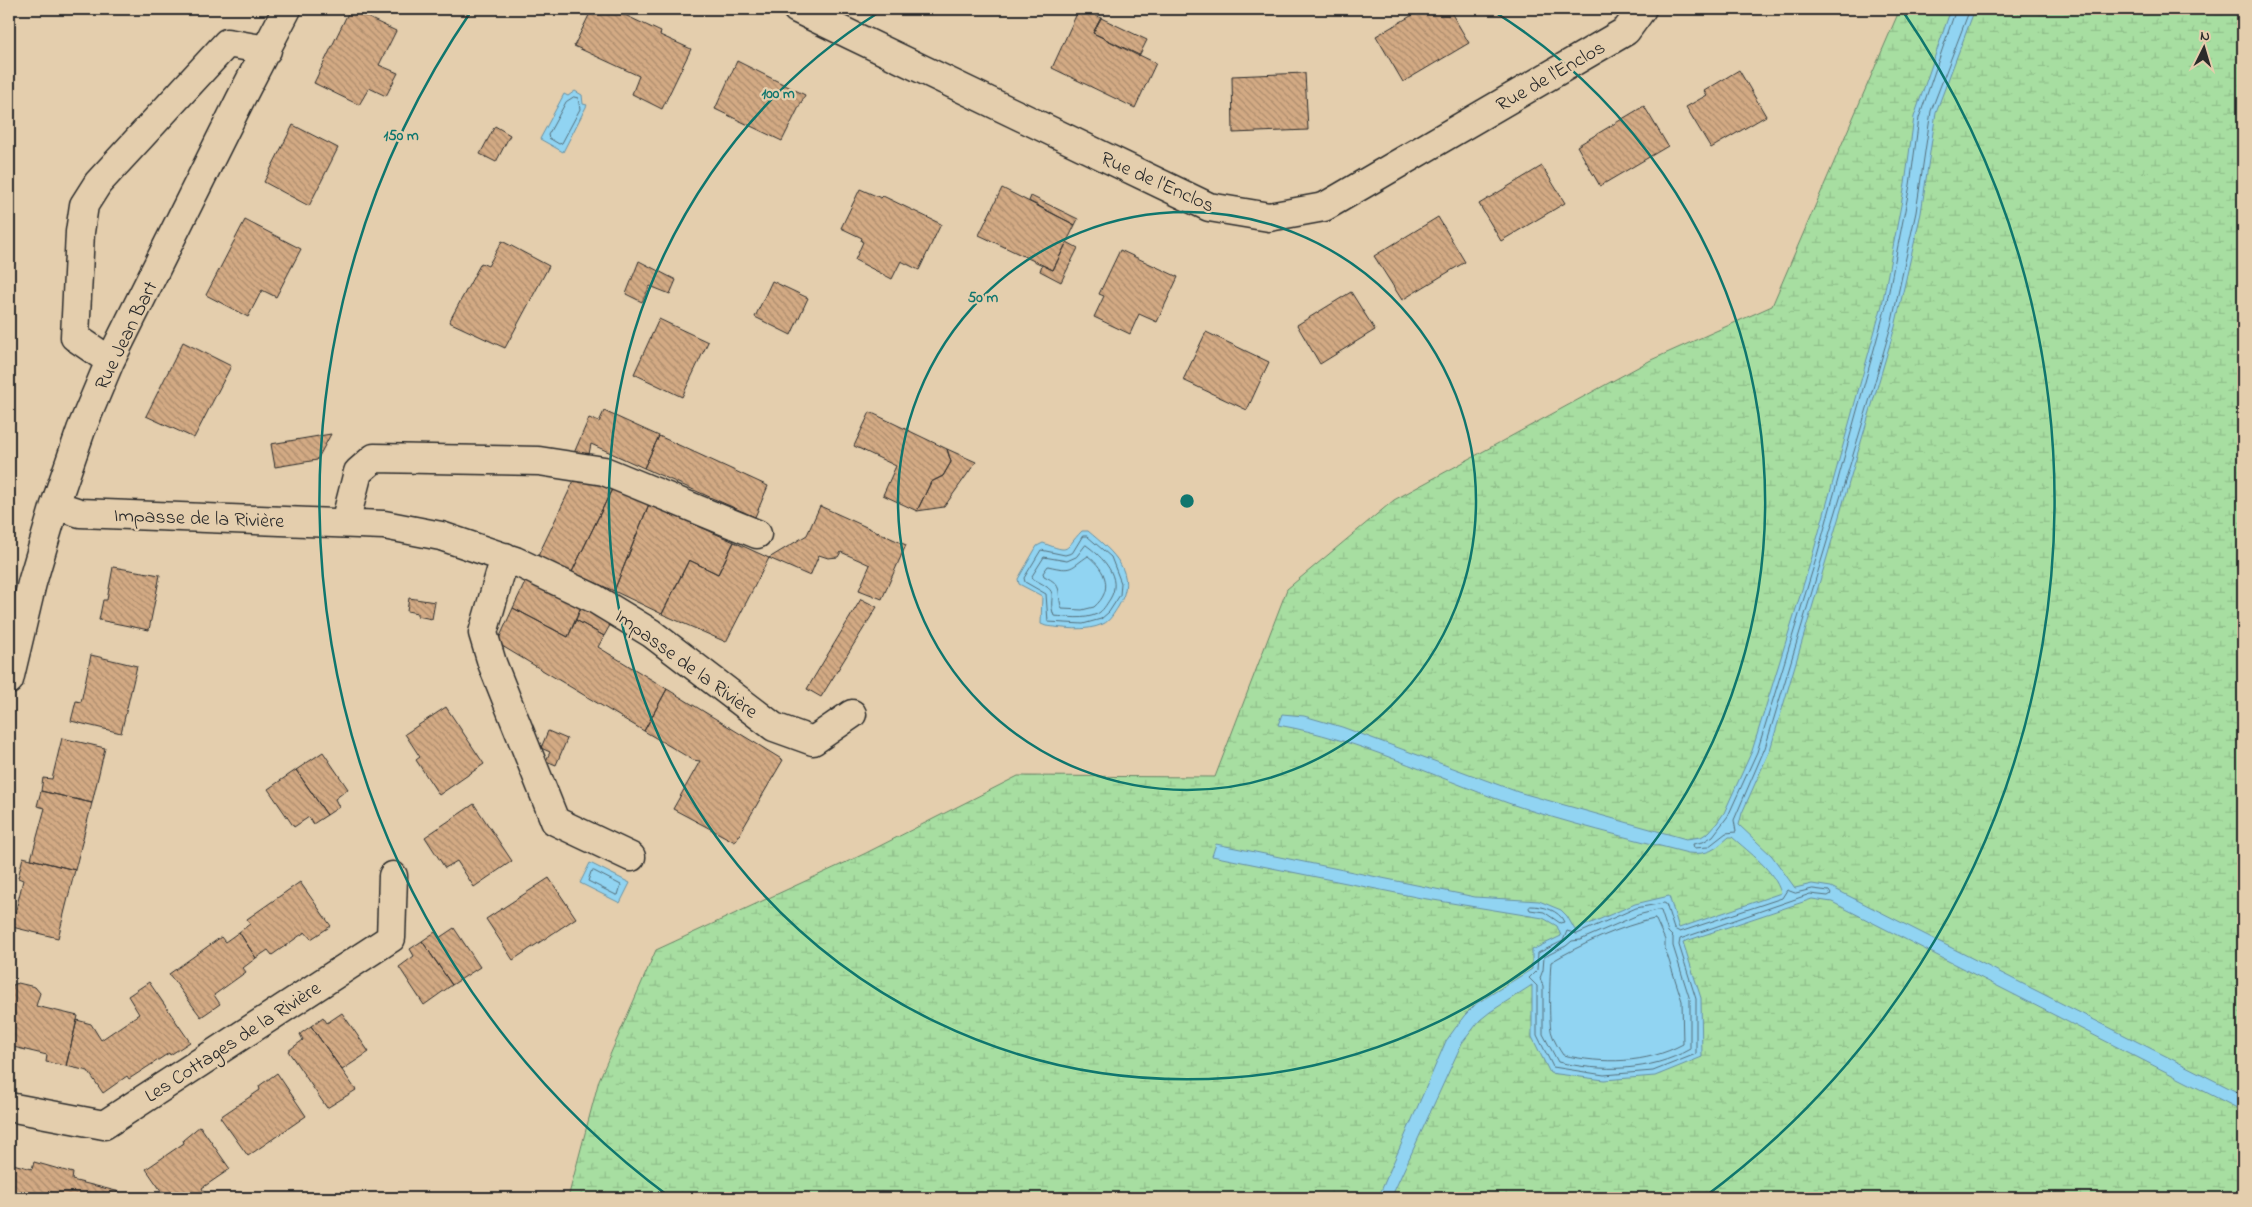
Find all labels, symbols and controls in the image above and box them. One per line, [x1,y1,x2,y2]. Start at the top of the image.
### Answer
north arrow [2180,22,2230,72]
text: N [2199,26,2211,47]
street label: Rue de l'Enclos [1491,34,1611,120]
text: 100 m [761,83,795,105]
text: 150 m [383,125,419,147]
street label: Rue de l'Enclos [1095,145,1219,221]
street label: Rue Jean Bart [88,276,166,395]
text: 50 m [968,287,999,309]
centre of rings [1178,492,1196,510]
street label: Impasse de la Rivière [113,502,285,537]
street label: Impasse de la Rivière [608,603,763,727]
street label: Les Cottages de la Rivière [140,975,328,1112]

